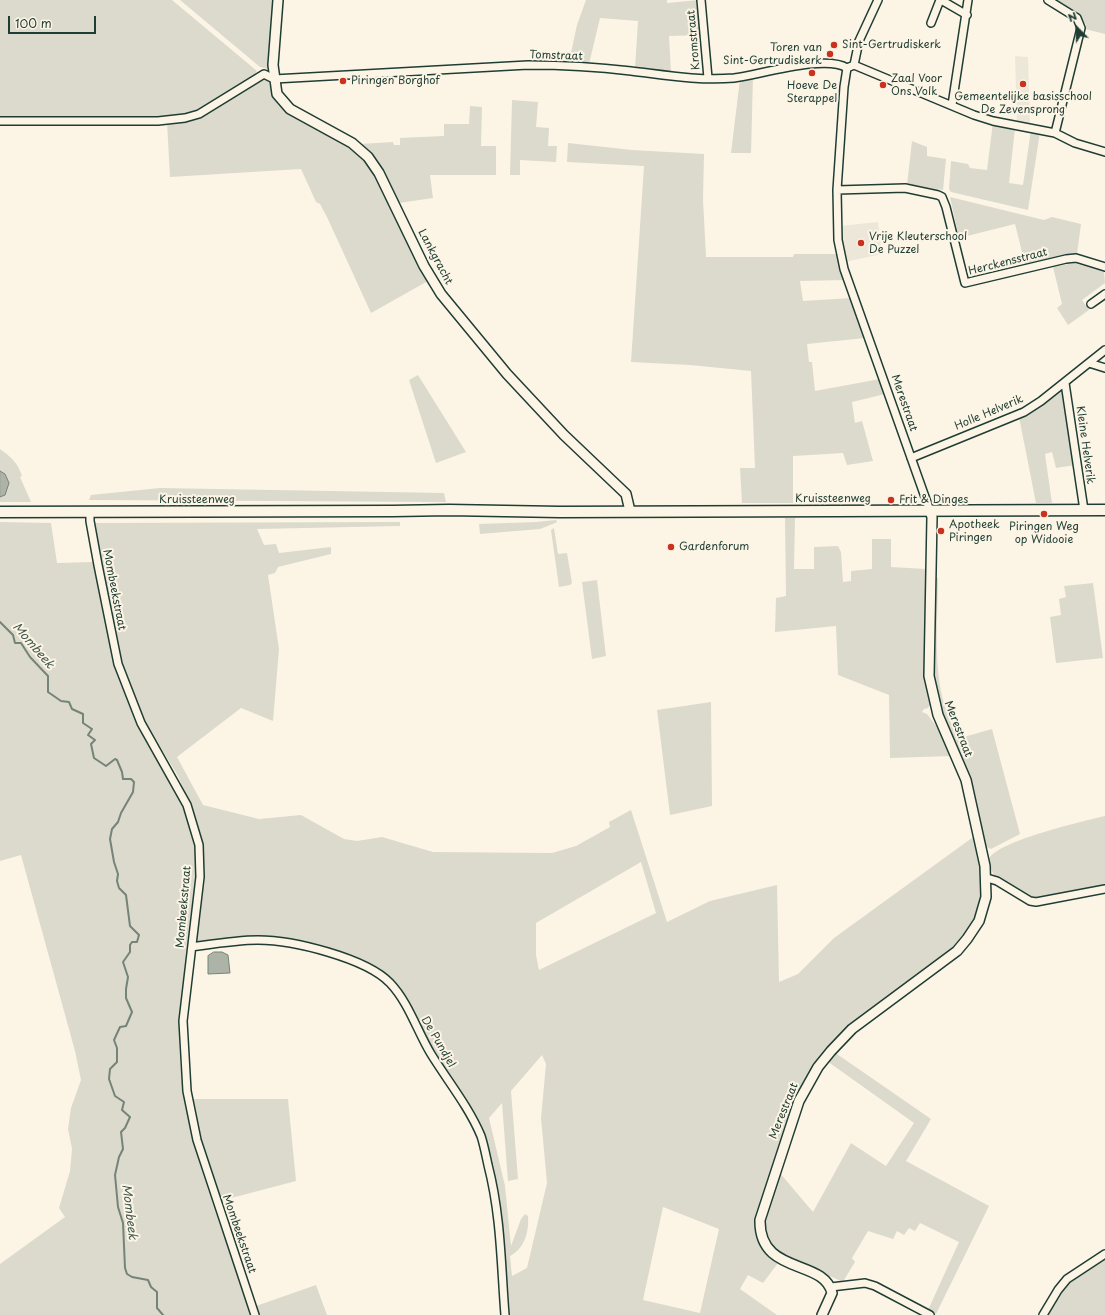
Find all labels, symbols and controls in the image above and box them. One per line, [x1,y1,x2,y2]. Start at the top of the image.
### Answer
text: N [1065,7,1079,26]
scale bar [10,8,98,34]
north arrow [1057,8,1097,48]
street label: Kromstraat [685,10,703,70]
text: 100 m [15,14,52,32]
place label: Sint-Gertrudiskerk [842,38,941,52]
marker: Sint-Gertrudiskerk [829,40,839,50]
place label: Toren van Sint-Gertrudiskerk [723,41,822,67]
street label: Tomstraat [529,48,583,64]
marker: Toren van Sint-Gertrudiskerk [825,49,835,59]
marker: Hoeve De Sterappel [807,68,817,78]
place label: Zaal Voor Ons Volk [891,72,942,98]
place label: Piringen Borghof [351,74,440,88]
marker: Piringen Borghof [338,76,348,86]
place label: Hoeve De Sterappel [787,79,837,105]
marker: Gemeentelijke basisschool De Zevensprong [1018,79,1028,89]
marker: Zaal Voor Ons Volk [878,80,888,90]
place label: Gemeentelijke basisschool De Zevensprong [954,90,1092,116]
street label: Lankgracht [415,227,455,287]
place label: Vrije Kleuterschool De Puzzel [869,230,967,256]
marker: Vrije Kleuterschool De Puzzel [856,238,866,248]
street label: Herckensstraat [967,246,1049,278]
street label: Merestraat [888,373,920,433]
street label: Holle Helverik [953,393,1025,433]
street label: Kleine Helverik [1073,405,1097,485]
street label: Kruissteenweg [795,492,871,506]
street label: Kruissteenweg [159,493,235,507]
place label: Frit & Dinges [899,493,968,507]
marker: Frit & Dinges [886,495,896,505]
marker: Piringen Weg op Widooie [1039,509,1049,519]
place label: Apotheek Piringen [949,518,1000,544]
place label: Piringen Weg op Widooie [1009,520,1079,546]
marker: Apotheek Piringen [936,526,946,536]
place label: Gardenforum [679,540,749,554]
marker: Gardenforum [666,542,676,552]
street label: Mombeekstraat [100,548,128,632]
water label: Mombeek [9,620,57,672]
street label: Merestraat [941,699,975,759]
street label: Mombeekstraat [174,865,194,949]
street label: De Pundjel [418,1014,458,1070]
street label: Merestraat [767,1081,801,1141]
water label: Mombeek [118,1183,140,1241]
street label: Mombeekstraat [219,1193,259,1275]

